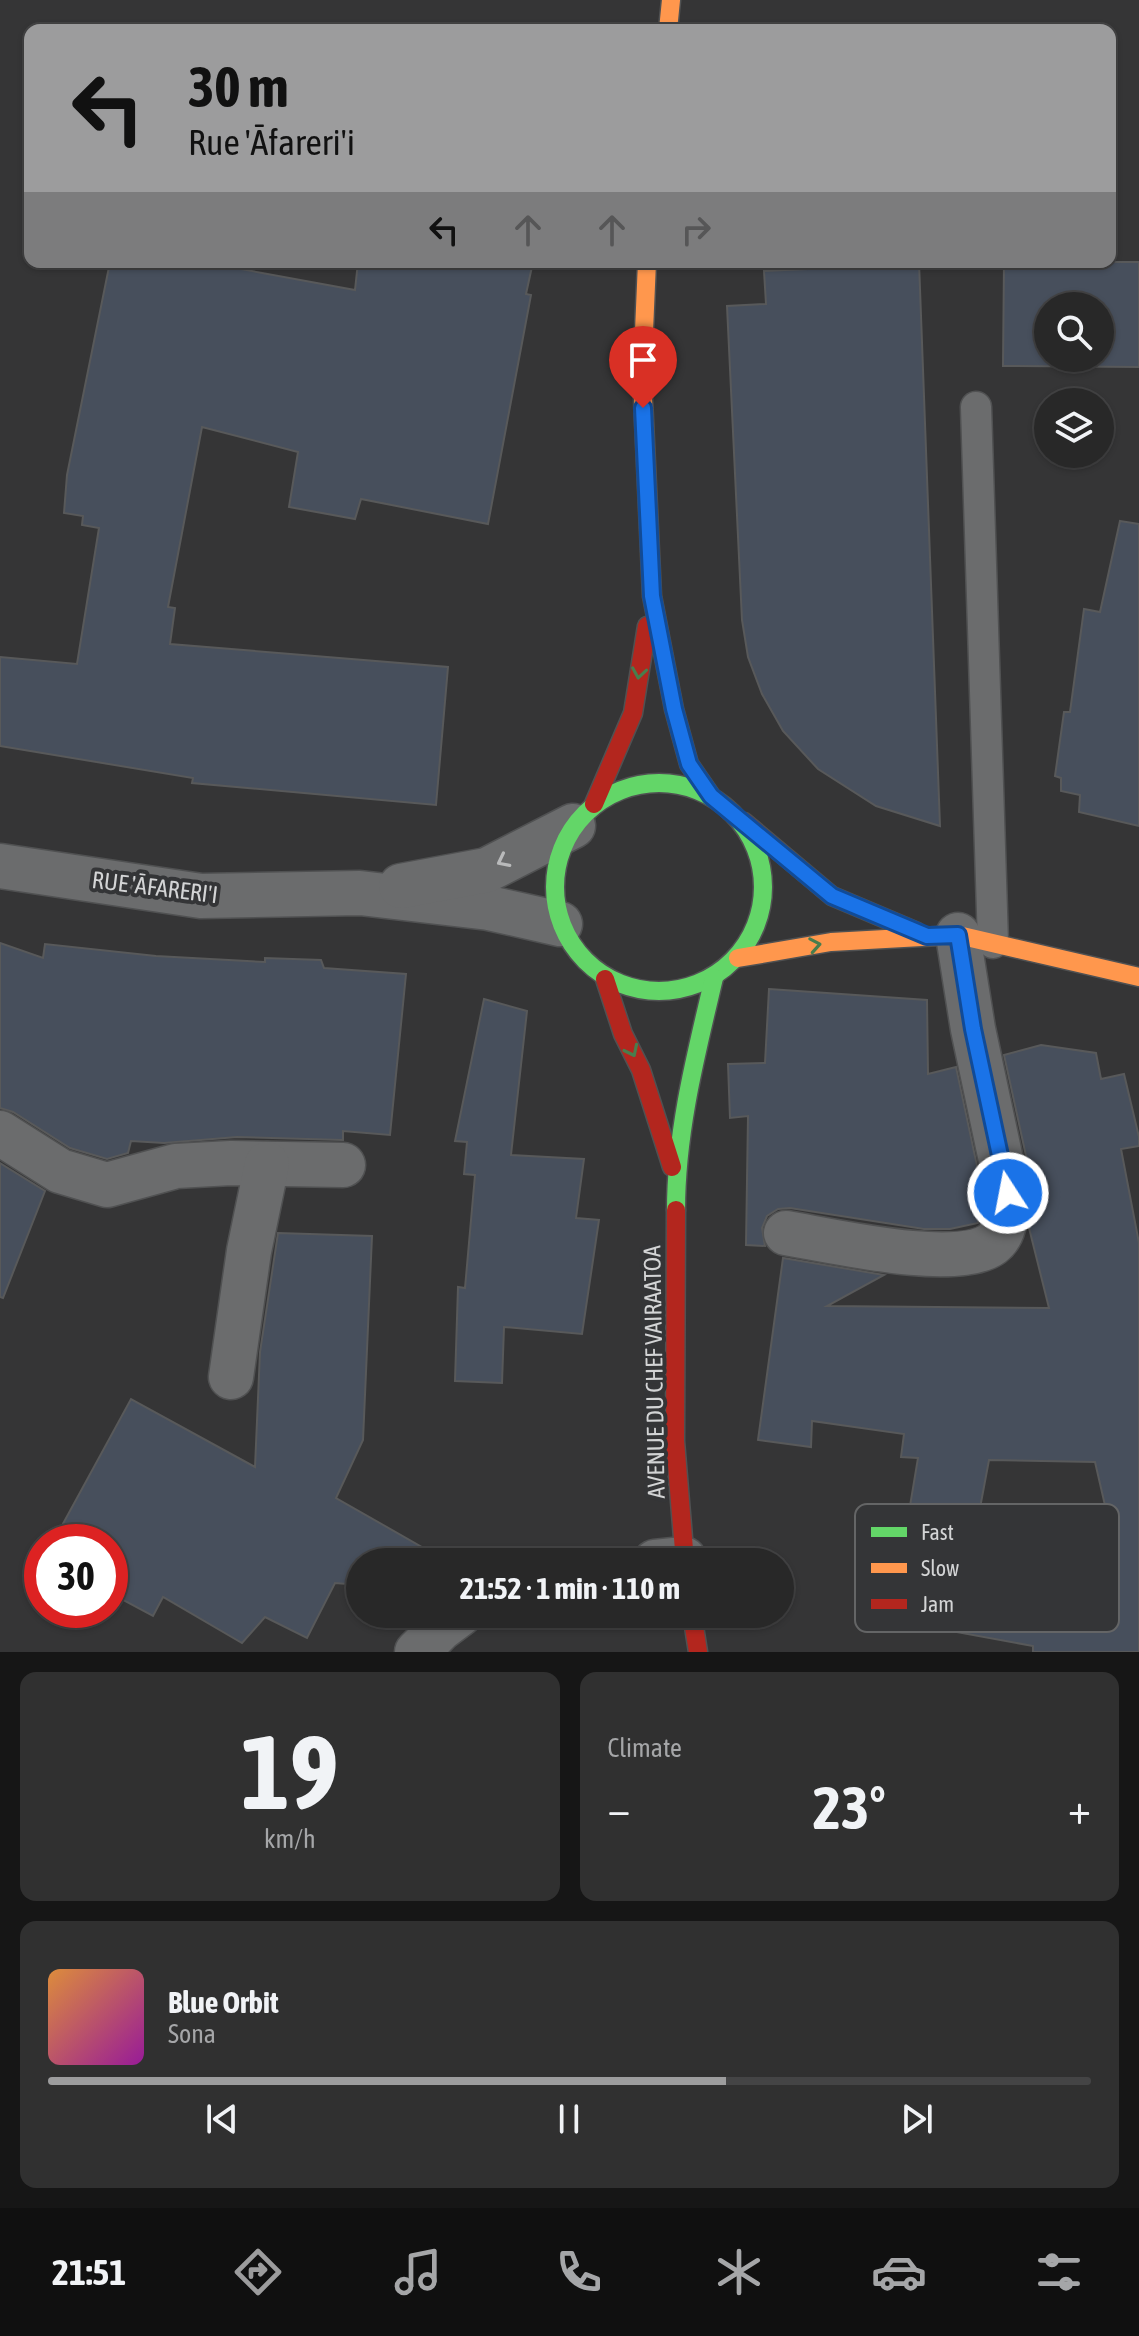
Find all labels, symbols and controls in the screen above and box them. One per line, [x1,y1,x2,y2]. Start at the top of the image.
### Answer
text: 30 m [188,55,289,119]
icon: left [56,56,160,160]
text: Rue 'Āfareri'i [188,121,355,163]
icon: left [422,208,466,252]
icon: ahead [506,208,550,252]
icon: ahead [590,208,634,252]
icon: right [674,208,718,252]
map controls [1034,292,1114,468]
button: search [1034,292,1114,372]
pin [609,326,677,408]
icon: arrive [621,338,665,382]
button: layers [1034,388,1114,468]
one-way arrow [631,666,648,680]
one-way arrow [497,852,512,867]
street label: RUE 'ĀFARERI'I [90,866,220,908]
one-way arrow [808,937,821,954]
one-way arrow [622,1043,638,1058]
position arrow [966,1151,1050,1235]
street label: AVENUE DU CHEF VAIRAATOA [638,1245,670,1499]
legend [855,1504,1119,1632]
text: Fast [921,1519,954,1545]
speed limit sign: 30 [24,1524,128,1628]
text: Slow [921,1555,959,1581]
text: 21:52 · 1 min · 110 m [460,1571,680,1605]
text: Jam [921,1591,954,1617]
text: 19 [241,1712,339,1831]
text: Climate [608,1733,682,1763]
text: 23° [813,1773,886,1842]
text: − [608,1783,630,1833]
text: + [1068,1783,1091,1833]
text: km/h [264,1824,316,1854]
text: Blue Orbit [168,1985,279,2019]
text: Sona [168,2019,216,2049]
icon: previous [200,2097,244,2141]
icon: pause [547,2097,591,2141]
icon: next [895,2097,939,2141]
icon: directions [230,2244,286,2300]
icon: music [390,2244,446,2300]
icon: phone [551,2244,607,2300]
icon: climate [711,2244,767,2300]
icon: car [871,2244,927,2300]
icon: filters [1031,2244,1087,2300]
text: 21:51 [52,2251,126,2293]

